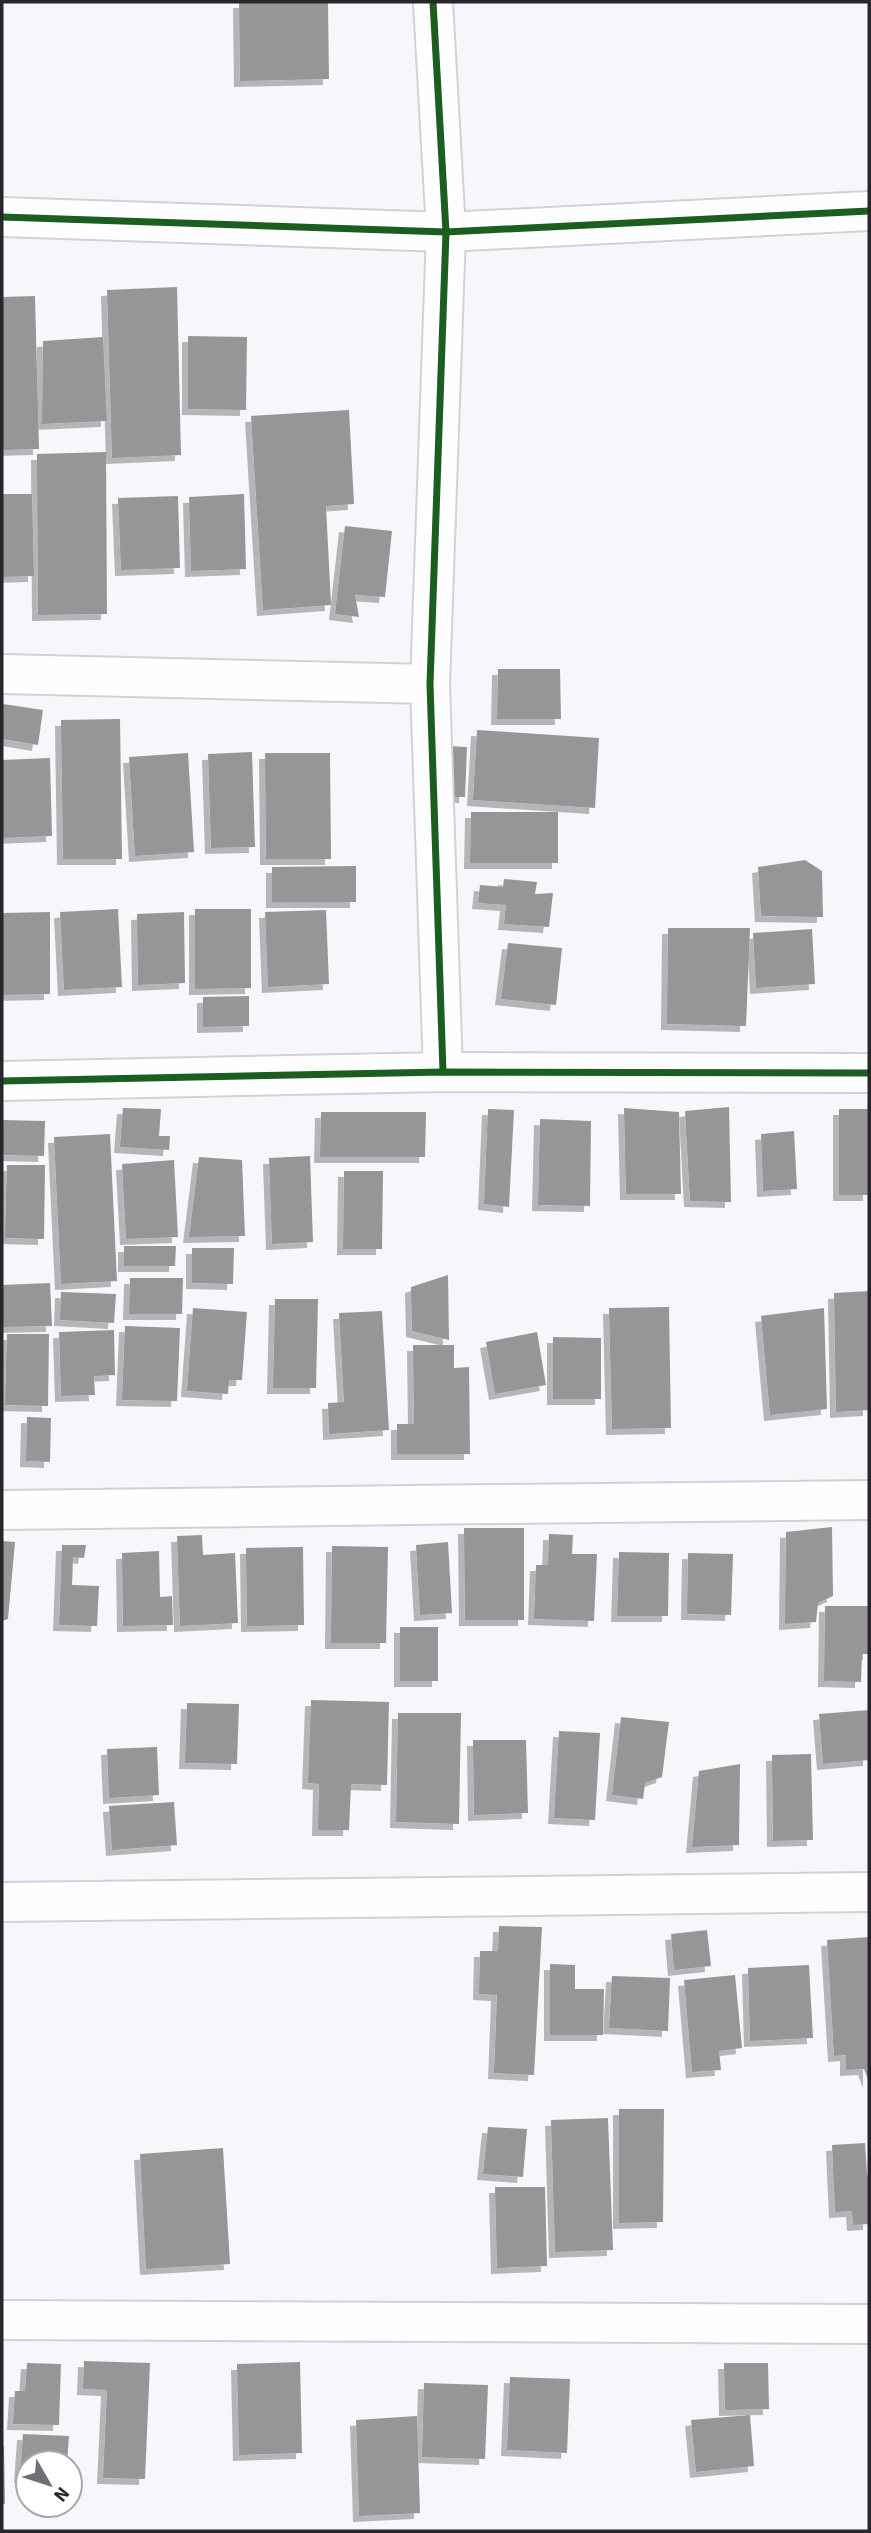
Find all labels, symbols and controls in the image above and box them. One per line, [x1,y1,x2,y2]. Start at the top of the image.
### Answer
north arrow [14,2449,84,2519]
text: N [47,2480,76,2507]

